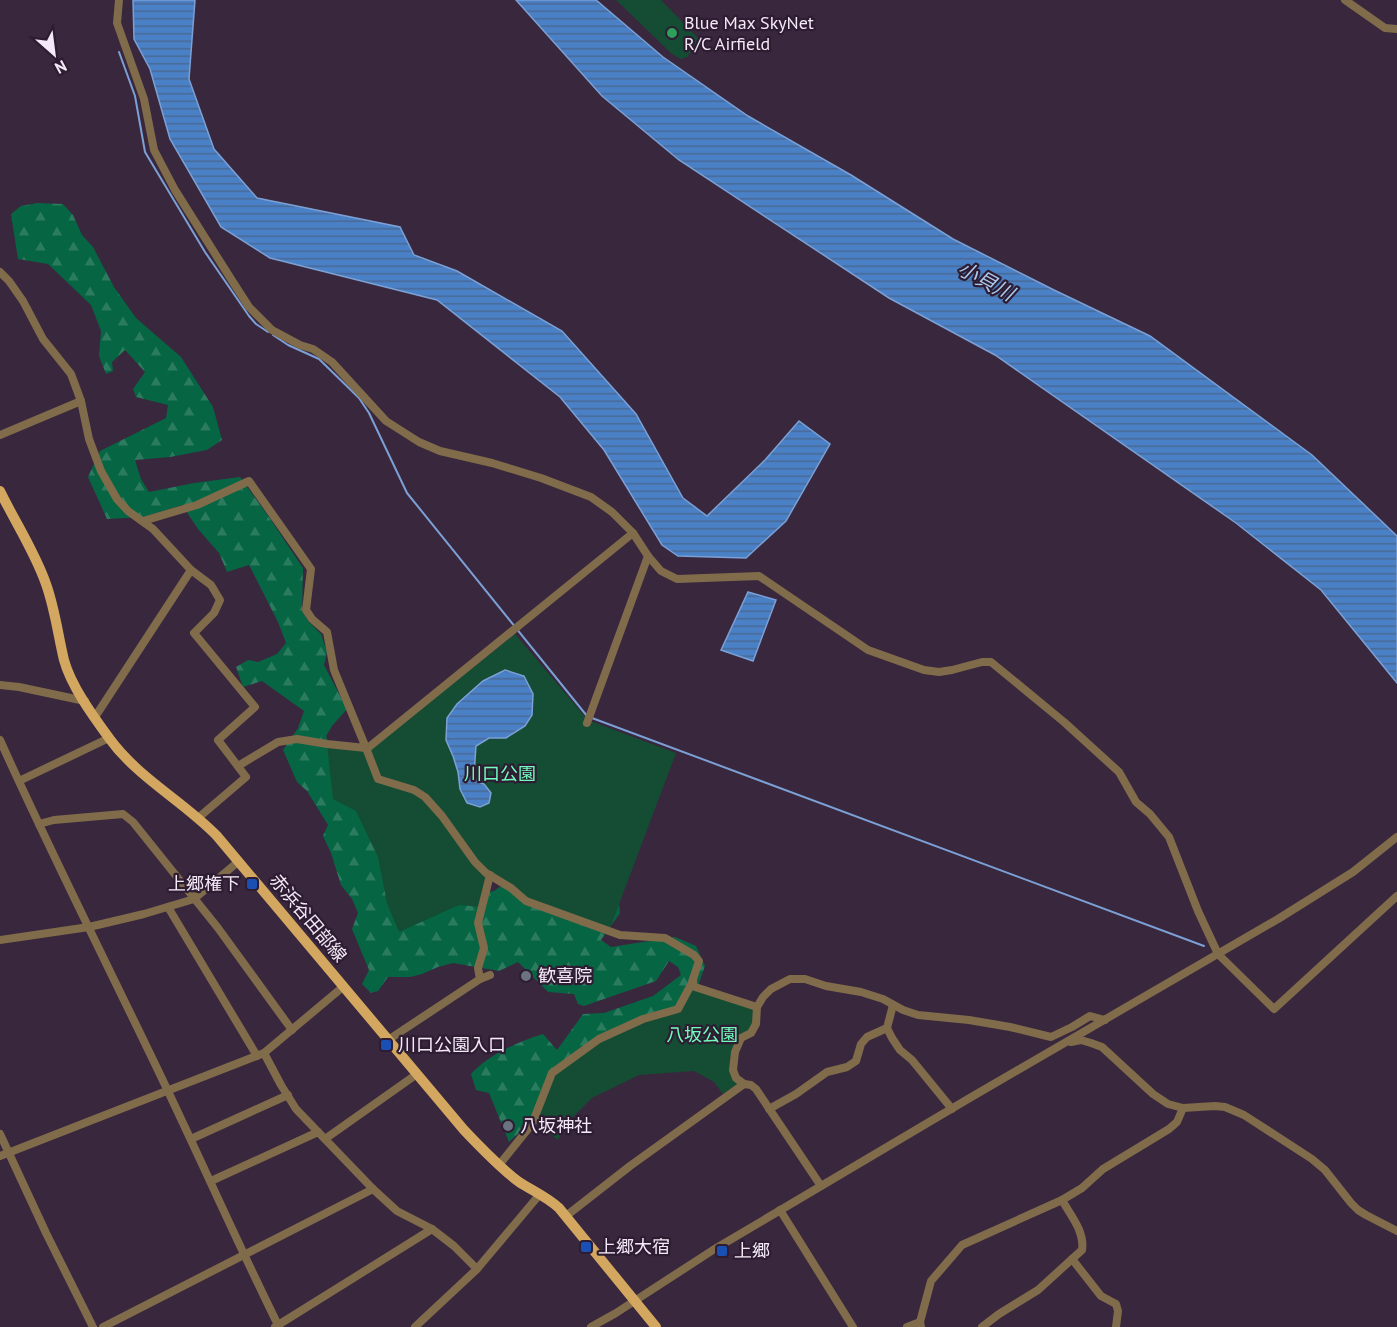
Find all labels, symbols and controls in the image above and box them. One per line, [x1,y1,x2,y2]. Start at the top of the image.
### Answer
place label: Blue Max SkyNet R/C Airfield [684,11,814,55]
north arrow [24,24,84,84]
marker: Blue Max SkyNet R/C Airfield [665,26,679,40]
text: N [52,56,70,79]
water label: 小貝川 [953,255,1020,308]
park label: 川口公園 [464,762,536,785]
street label: 赤浜谷田部線 [265,869,352,966]
place label: 上郷権下 [168,872,240,895]
marker: 上郷権下 [245,877,259,891]
place label: 歓喜院 [538,964,592,987]
marker: 歓喜院 [519,969,533,983]
park label: 八坂公園 [666,1023,738,1046]
place label: 川口公園入口 [398,1033,506,1056]
marker: 川口公園入口 [379,1038,393,1052]
place label: 八坂神社 [520,1114,592,1137]
marker: 八坂神社 [501,1119,515,1133]
place label: 上郷大宿 [598,1235,670,1258]
place label: 上郷 [734,1239,770,1262]
marker: 上郷大宿 [579,1240,593,1254]
marker: 上郷 [715,1244,729,1258]

